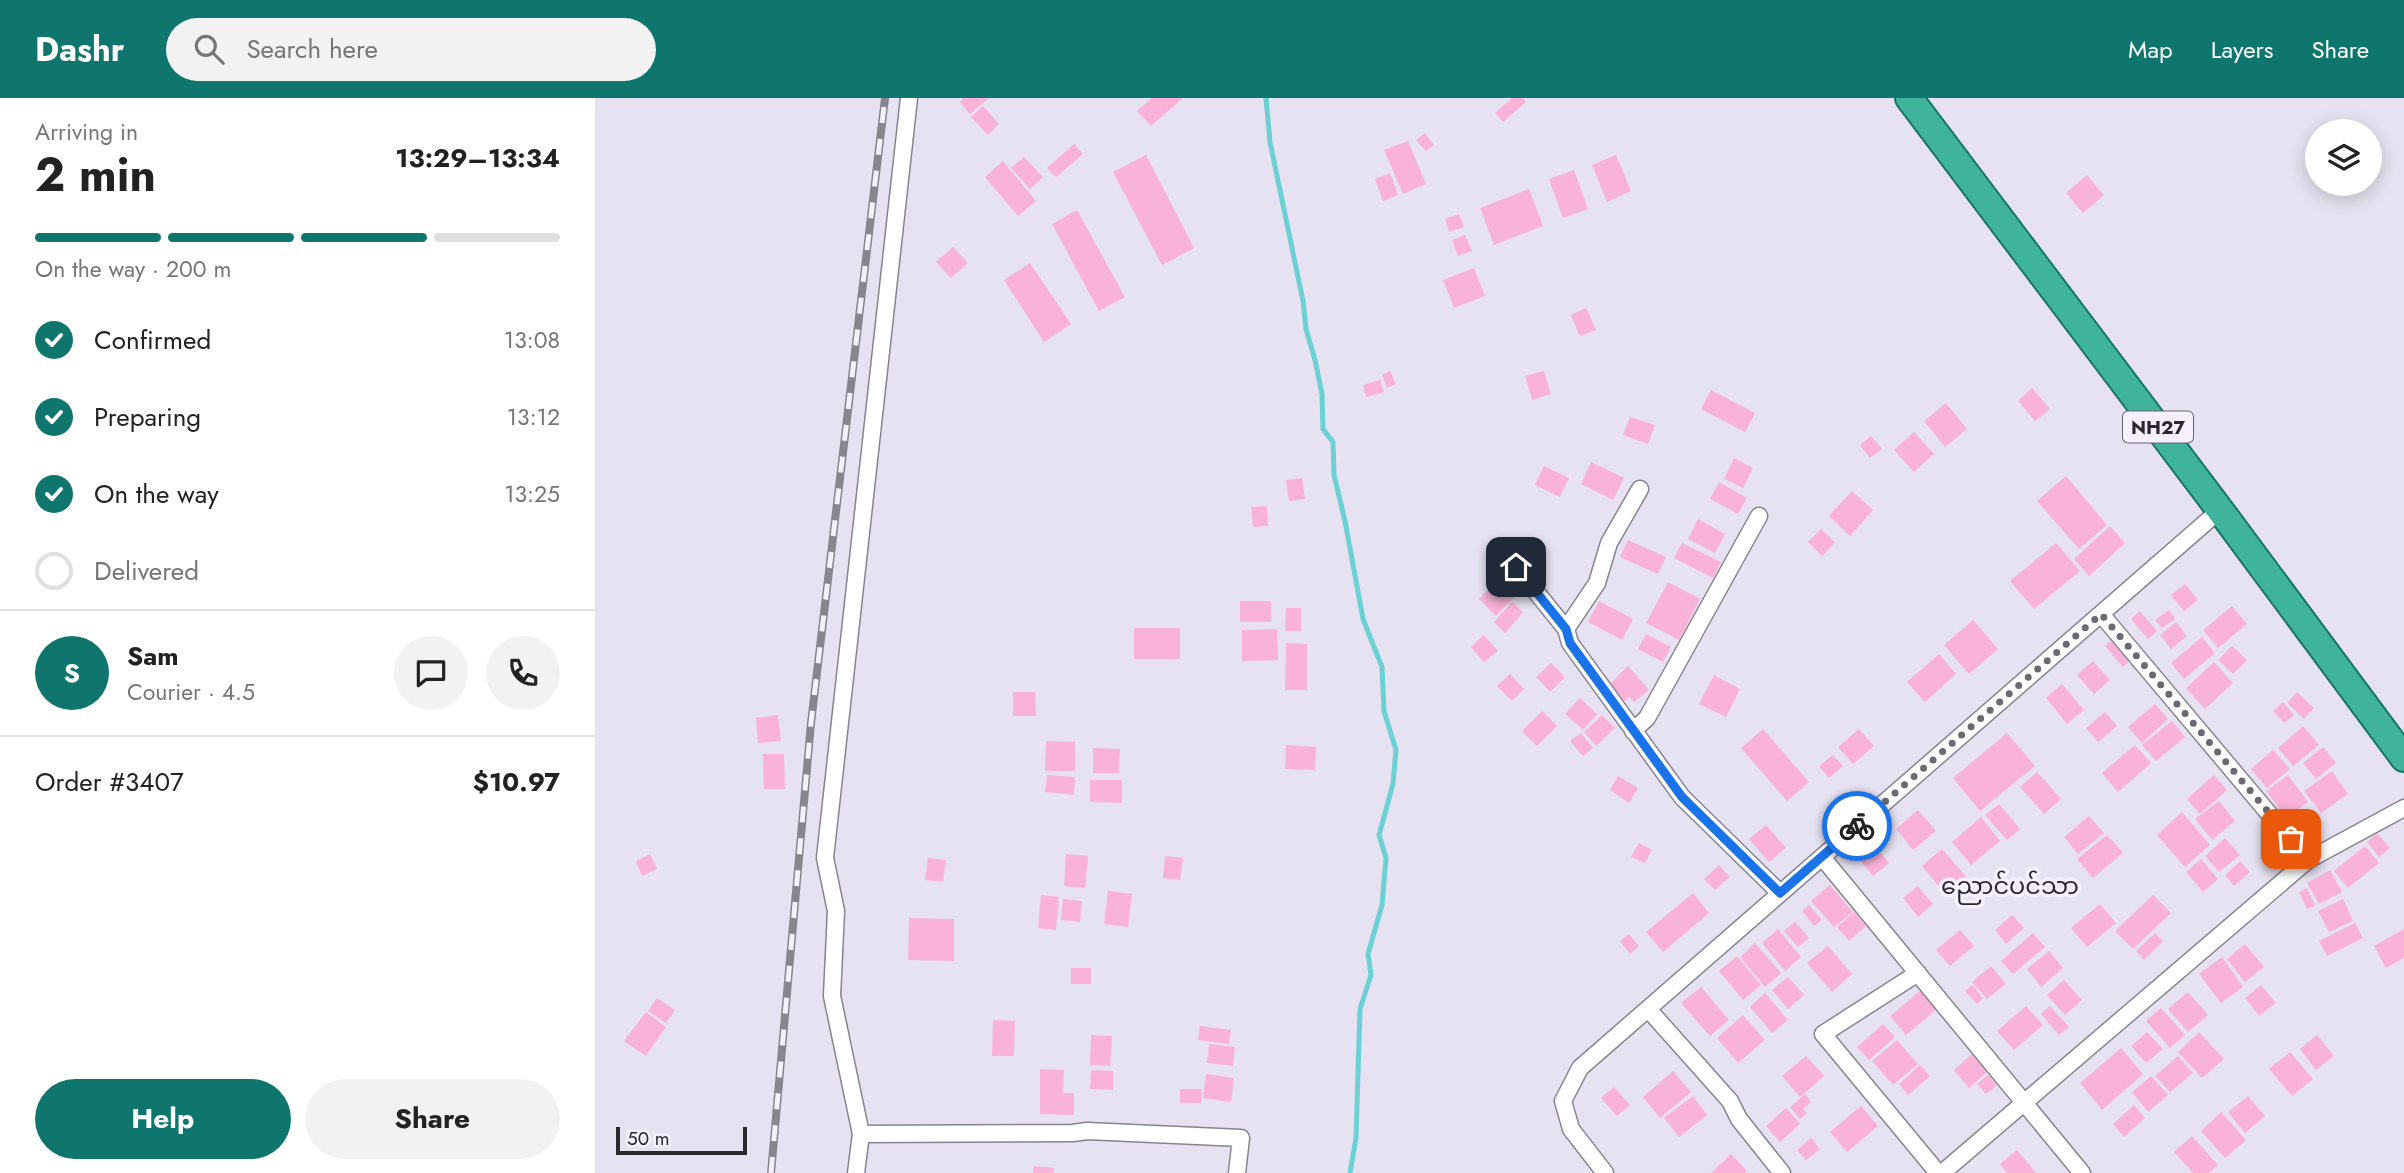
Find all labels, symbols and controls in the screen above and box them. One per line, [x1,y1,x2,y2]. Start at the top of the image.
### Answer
search box [166,18,656,81]
text: Dashr [35,26,124,73]
icon: search [190,30,228,68]
text: Search here [246,30,378,68]
text: Map [2128,32,2173,67]
text: Layers [2211,32,2273,67]
text: Share [2311,32,2369,67]
text: Arriving in [35,115,138,149]
map controls [2305,119,2382,196]
button: layers [2305,119,2382,196]
text: 13:29–13:34 [395,139,560,177]
text: 2 min [35,142,156,208]
text: On the way · 200 m [35,252,231,286]
icon: check [35,321,73,359]
text: Confirmed [94,321,211,359]
text: 13:08 [504,323,560,357]
icon: check [35,398,73,436]
text: Preparing [94,398,201,436]
text: 13:12 [507,400,560,434]
road number: NH27 [2123,412,2193,442]
icon: check [35,475,73,513]
text: On the way [94,475,219,513]
text: 13:25 [504,477,560,511]
pin [1486,537,1546,597]
icon: home [1497,548,1535,586]
text: Delivered [94,552,199,590]
button: chat [394,636,468,710]
button: phone [486,636,560,710]
text: Sam [127,637,179,675]
text: S [64,654,80,692]
text: Courier · 4.5 [127,675,255,709]
text: Order #3407 [35,763,184,801]
text: $10.97 [473,763,560,801]
courier [1822,791,1892,861]
icon: bike [1838,807,1876,845]
pin [2261,809,2321,869]
icon: bag [2272,820,2310,858]
district label: ညောင်ပင်သာ [1941,868,2079,905]
button: Help [35,1079,291,1159]
button: Share [305,1079,560,1159]
scale bar [616,1124,747,1156]
text: 50 m [627,1125,670,1152]

